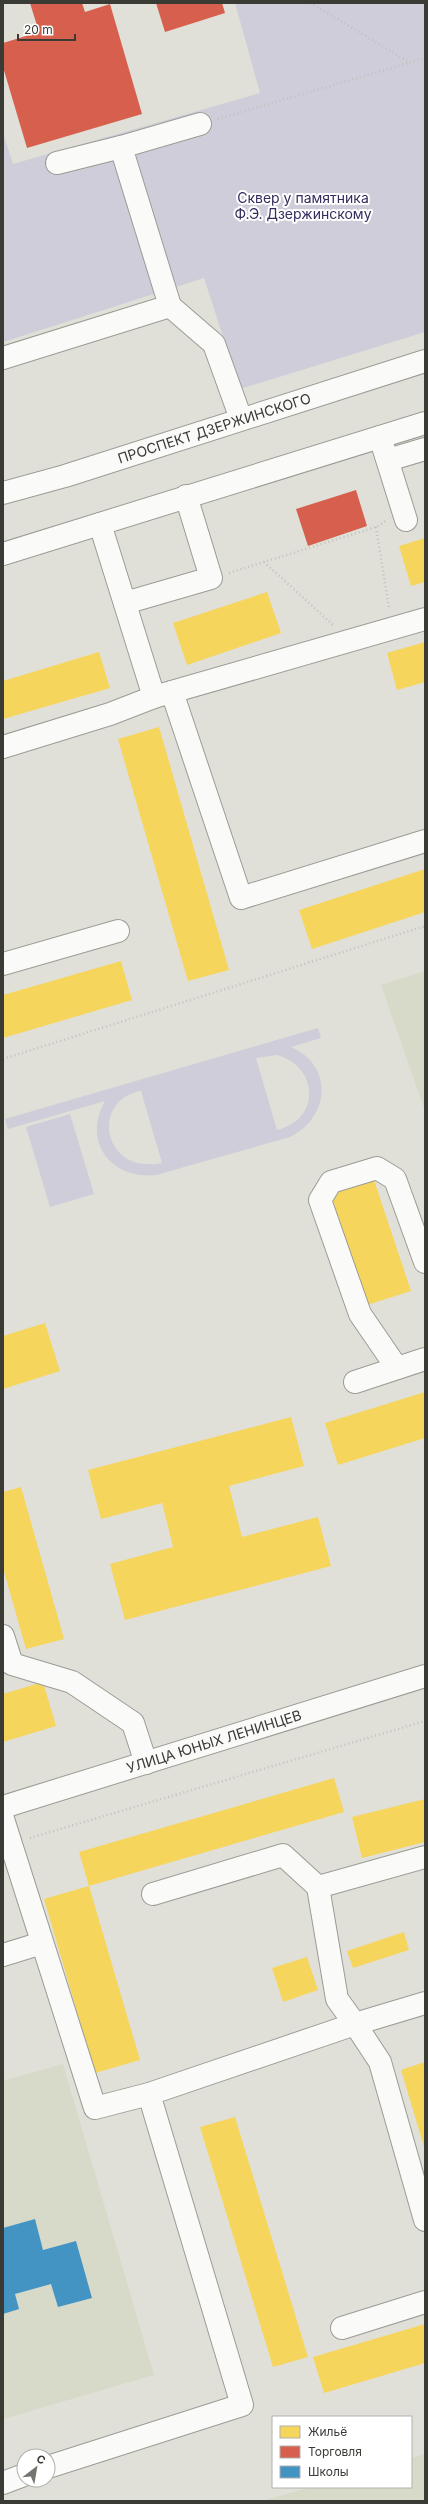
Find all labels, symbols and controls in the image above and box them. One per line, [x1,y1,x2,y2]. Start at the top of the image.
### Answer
scale bar [18,16,75,42]
text: 20 m [24,22,53,37]
park label: Сквер у памятника Ф.Э. Дзержинскому [235,189,372,222]
street label: ПРОСПЕКТ ДЗЕРЖИНСКОГО [115,389,313,467]
street label: УЛИЦА ЮНЫХ ЛЕНИНЦЕВ [124,1706,303,1776]
legend [272,2416,412,2488]
text: Жильё [308,2424,347,2439]
text: Торговля [308,2444,362,2459]
north arrow [16,2448,56,2488]
text: С [34,2451,48,2468]
text: Школы [308,2464,349,2479]

